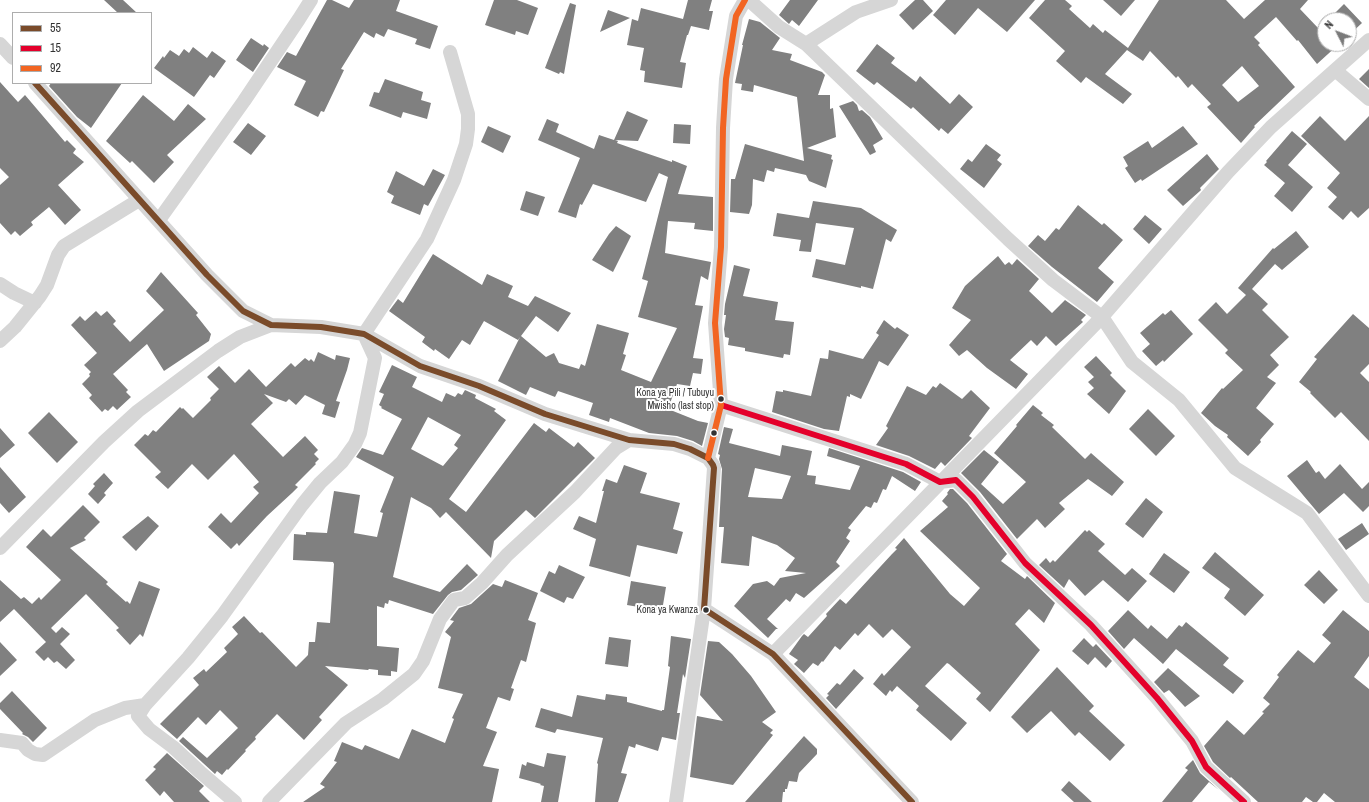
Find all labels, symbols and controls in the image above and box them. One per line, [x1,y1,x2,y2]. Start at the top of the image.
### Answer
legend [12,12,152,84]
north arrow [1317,12,1357,52]
text: N [1321,18,1336,32]
text: 55 [50,20,61,36]
text: 15 [50,40,61,56]
text: 92 [50,60,61,76]
place label: Kona ya Pili / Tubuyu Mwisho (last stop) [636,387,714,410]
marker: Kona ya Pili / Tubuyu Mwisho (last stop) [716,394,726,404]
unlabelled marker [709,428,719,438]
place label: Kona ya Kwanza [636,604,698,616]
marker: Kona ya Kwanza [701,605,711,615]

